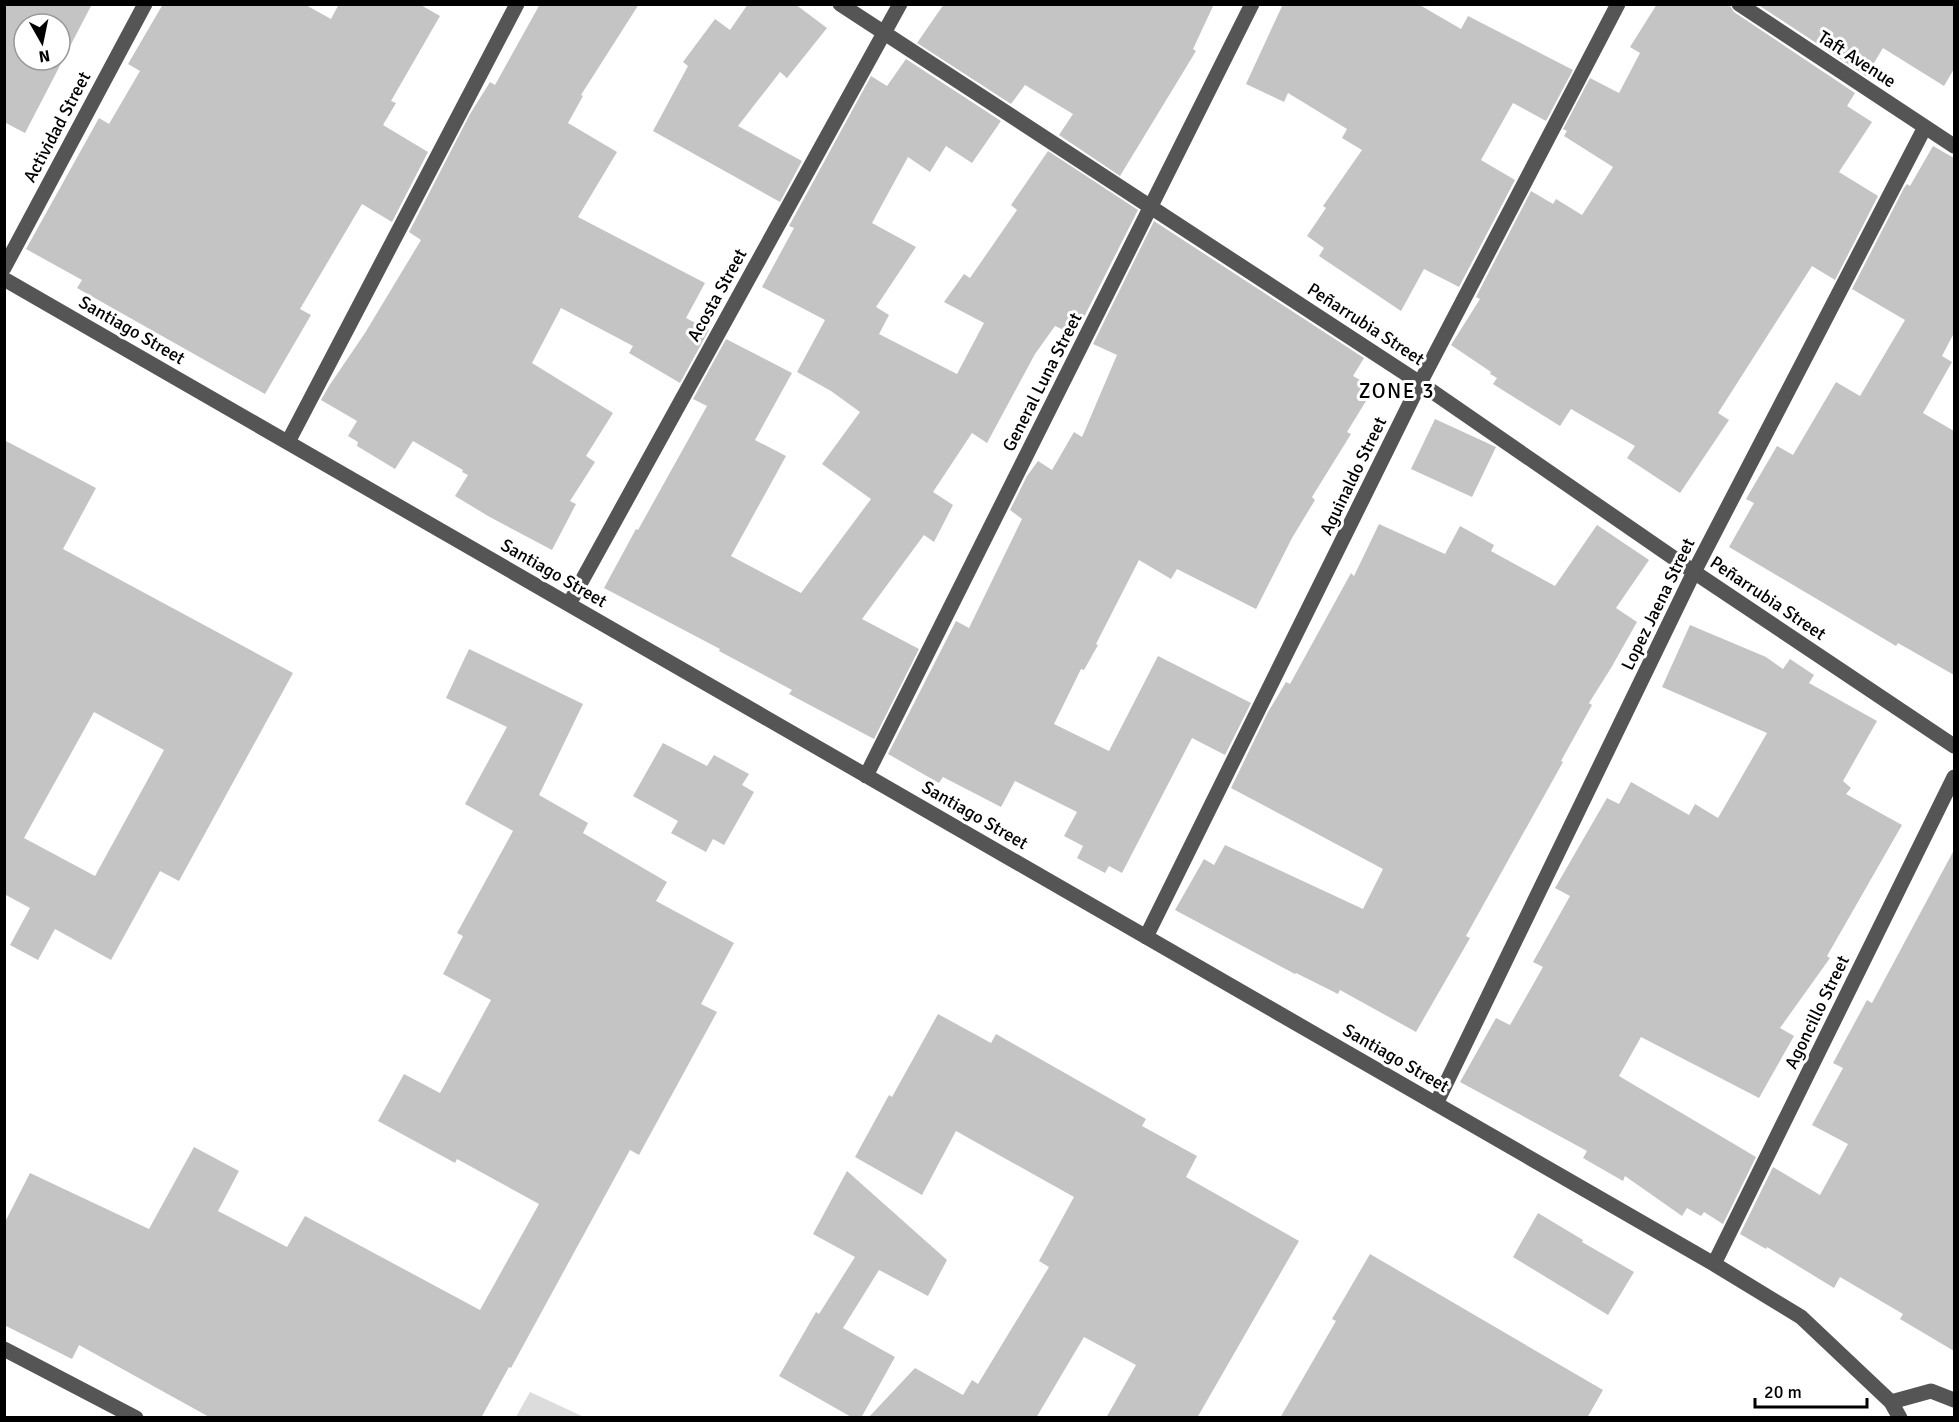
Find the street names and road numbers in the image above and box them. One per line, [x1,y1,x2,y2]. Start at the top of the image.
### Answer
street label: Taft Avenue [1814,26,1900,92]
street label: Actividad Street [19,68,95,186]
street label: Acosta Street [682,245,752,345]
street label: Peñarrubia Street [1303,278,1429,370]
street label: Santiago Street [75,291,189,369]
street label: General Luna Street [997,309,1087,455]
street label: Aguinaldo Street [1315,413,1391,539]
street label: Santiago Street [497,534,611,612]
street label: Lopez Jaena Street [1616,534,1700,674]
street label: Peñarrubia Street [1706,551,1830,645]
street label: Santiago Street [918,776,1032,854]
street label: Agoncillo Street [1780,952,1854,1072]
street label: Santiago Street [1339,1019,1453,1097]

